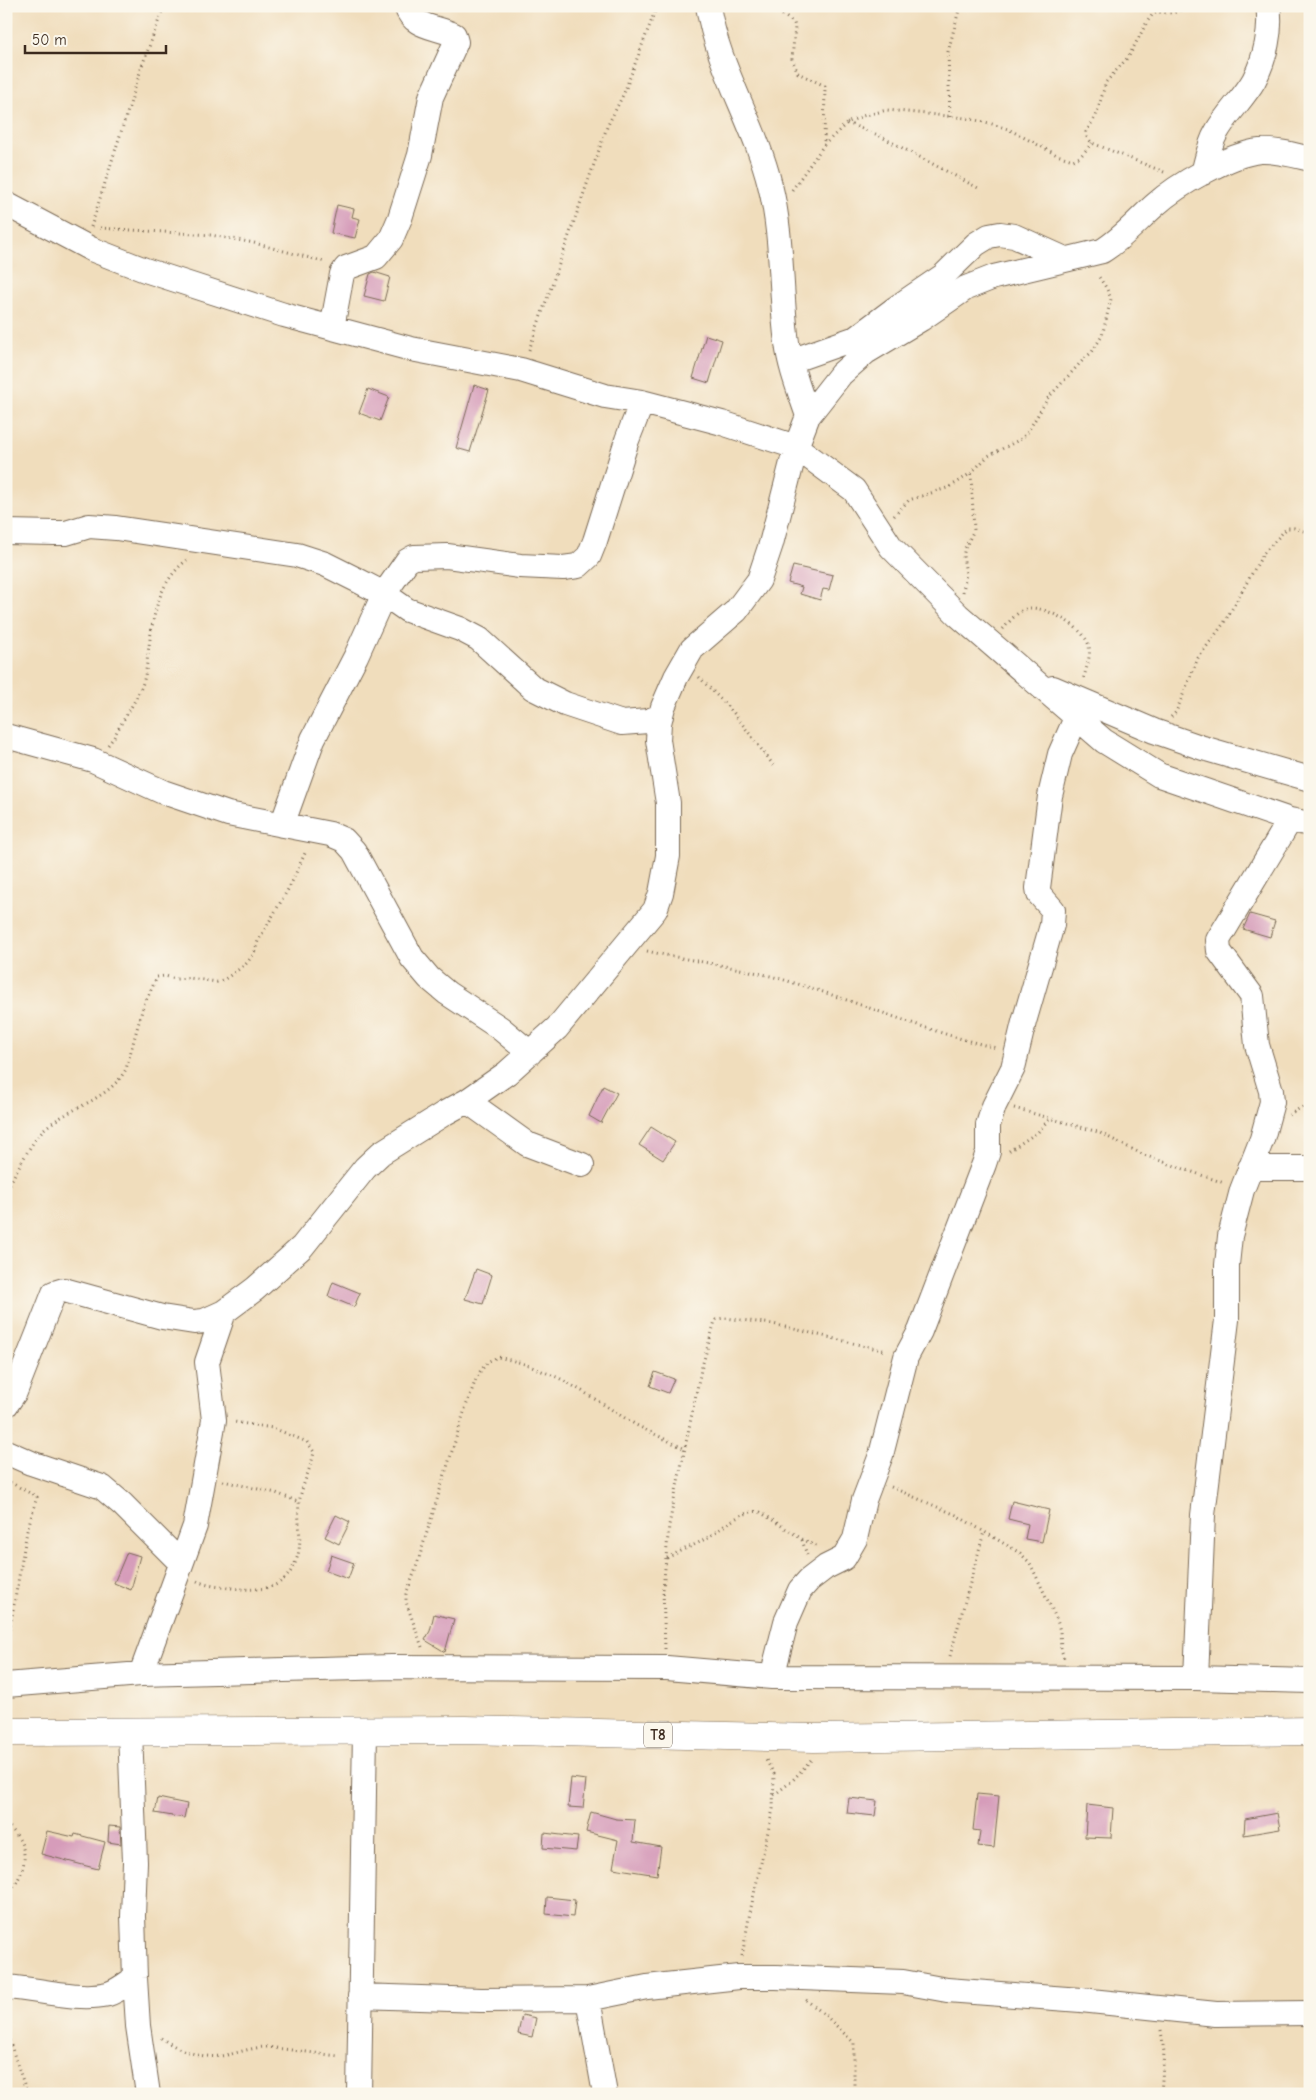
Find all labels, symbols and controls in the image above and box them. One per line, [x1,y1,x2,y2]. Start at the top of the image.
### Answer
scale bar [25,22,166,54]
text: 50 m [32,31,67,49]
road number: T8 [644,1722,672,1748]

